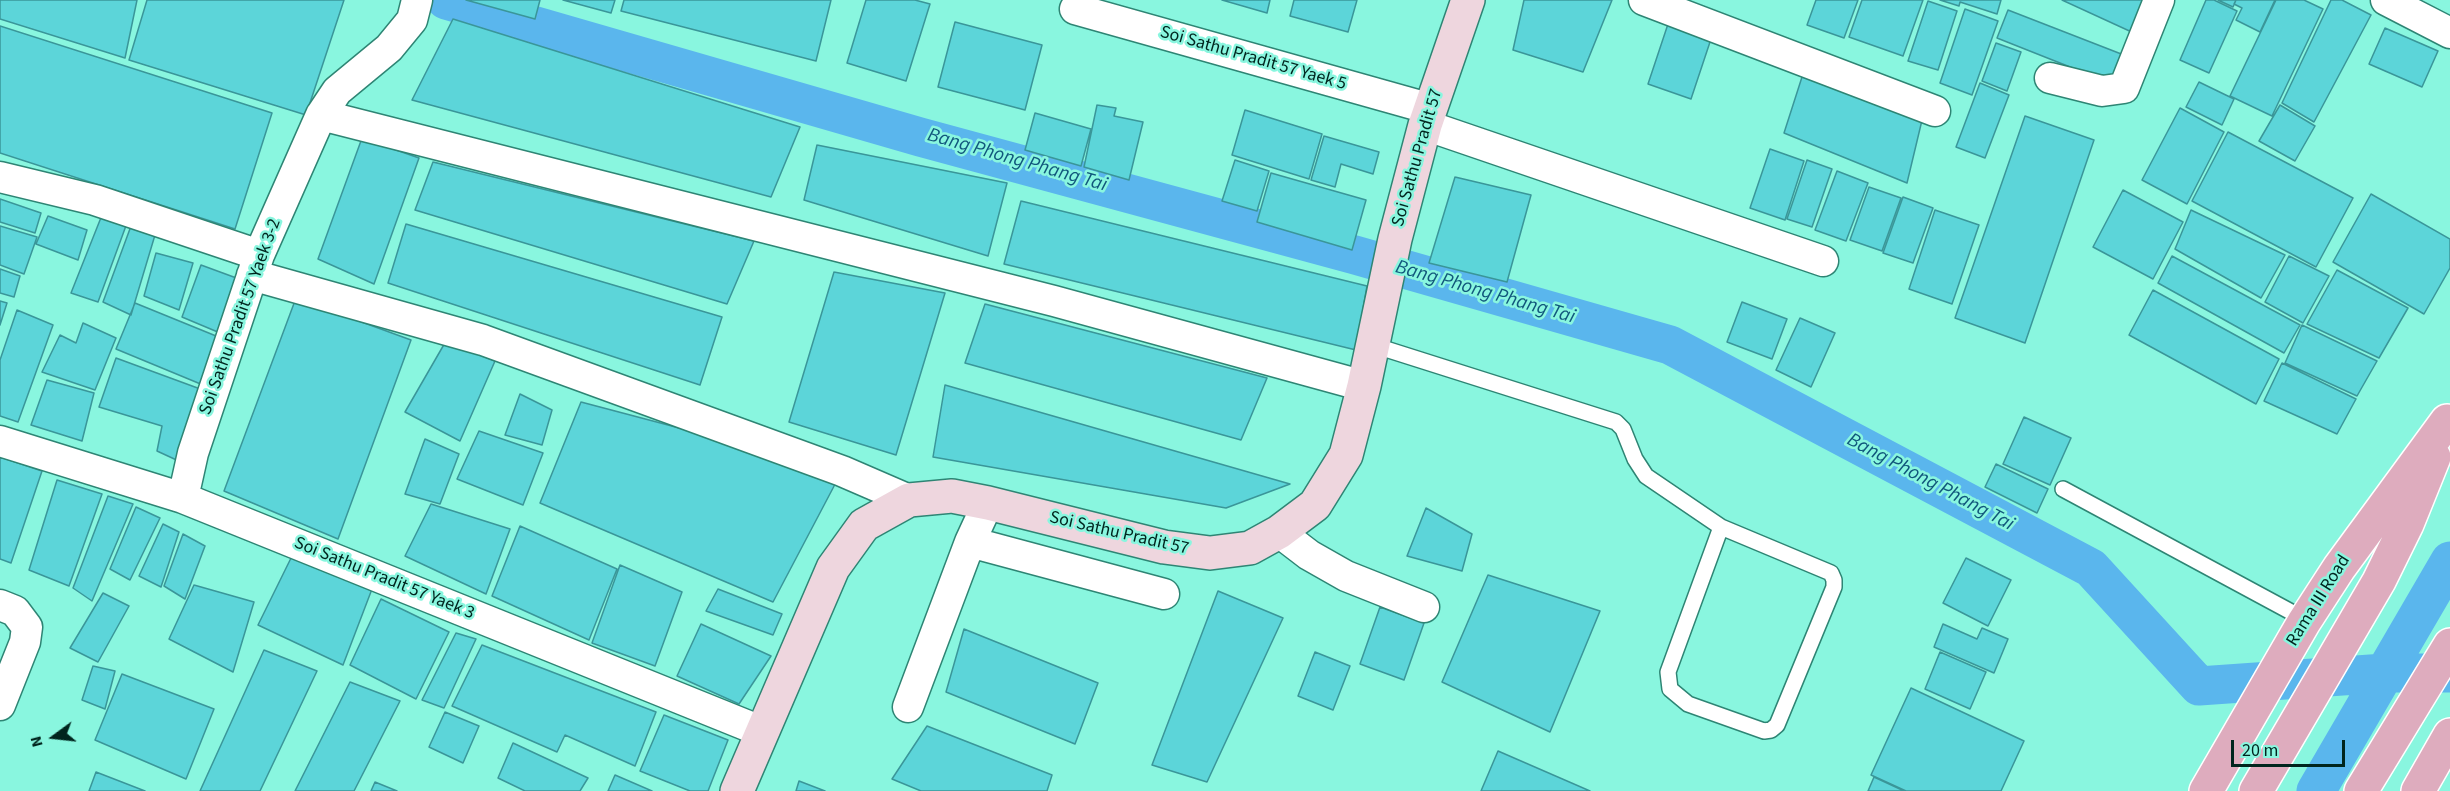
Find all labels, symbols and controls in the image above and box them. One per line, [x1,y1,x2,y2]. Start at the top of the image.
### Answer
street label: Soi Sathu Pradit 57 Yaek 5 [1157,22,1349,96]
street label: Soi Sathu Pradit 57 [1388,87,1448,229]
water label: Bang Phong Phang Tai [925,124,1109,198]
street label: Soi Sathu Pradit 57 Yaek 3-2 [195,216,287,418]
water label: Bang Phong Phang Tai [1393,256,1577,330]
water label: Bang Phong Phang Tai [1842,429,2018,537]
street label: Soi Sathu Pradit 57 [1047,507,1191,561]
street label: Soi Sathu Pradit 57 Yaek 3 [291,533,477,625]
street label: Rama III Road [2282,551,2356,651]
north arrow [24,707,84,767]
scale bar [2234,728,2348,766]
text: N [25,734,49,750]
text: 20 m [2242,738,2278,763]

